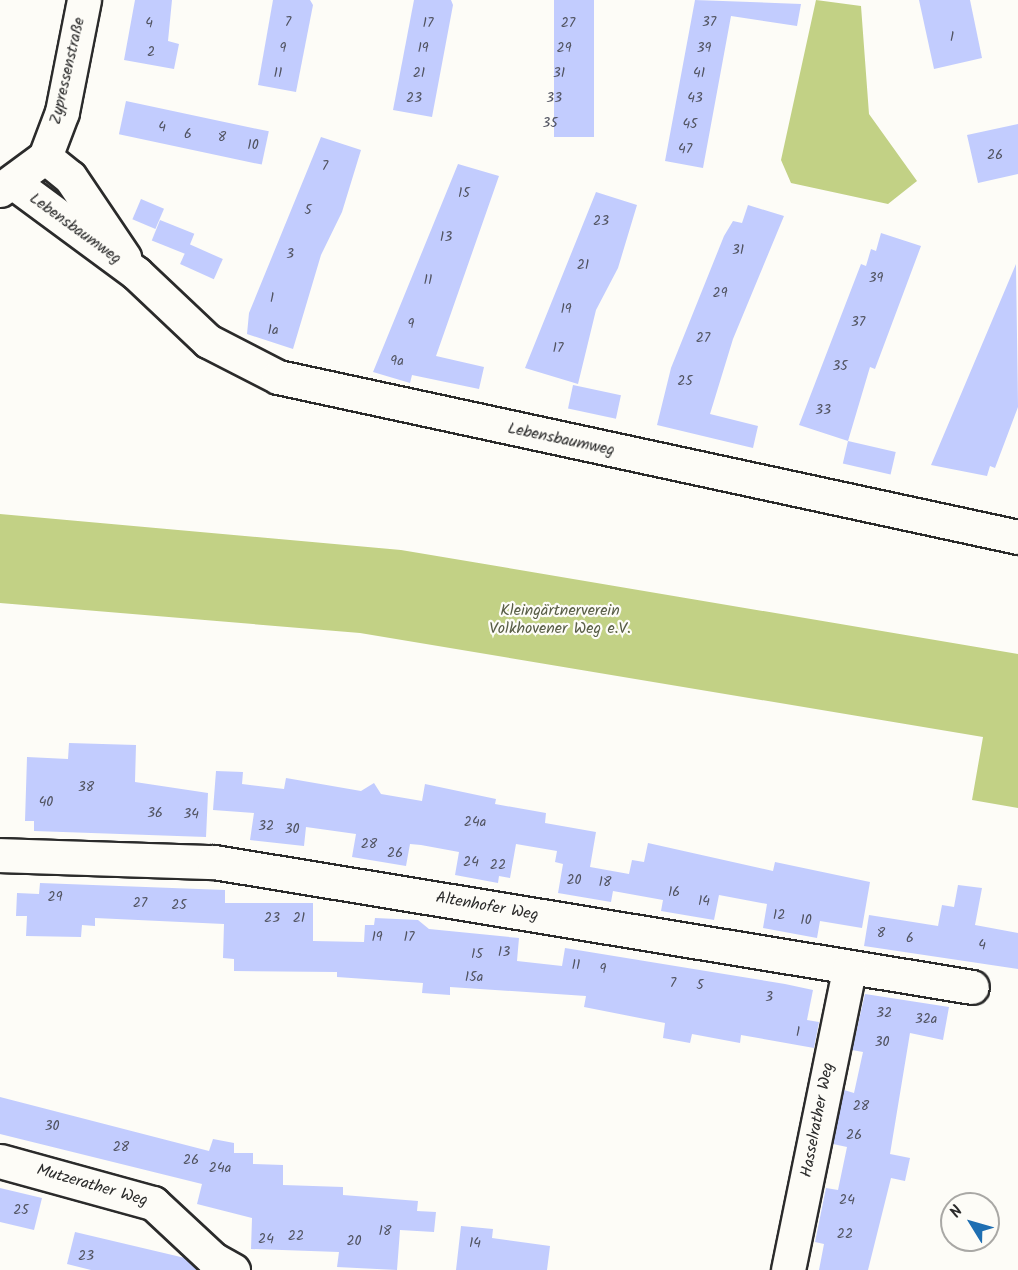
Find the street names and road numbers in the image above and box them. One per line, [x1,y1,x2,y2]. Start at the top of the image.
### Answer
street label: Zypressenstraße [46,16,90,126]
street label: Lebensbaumweg [25,189,125,269]
street label: Lebensbaumweg [506,419,616,461]
street label: Altenhofer Weg [434,889,540,925]
street label: Hasselrather Weg [797,1061,839,1179]
street label: Mutzerather Weg [34,1161,150,1211]

